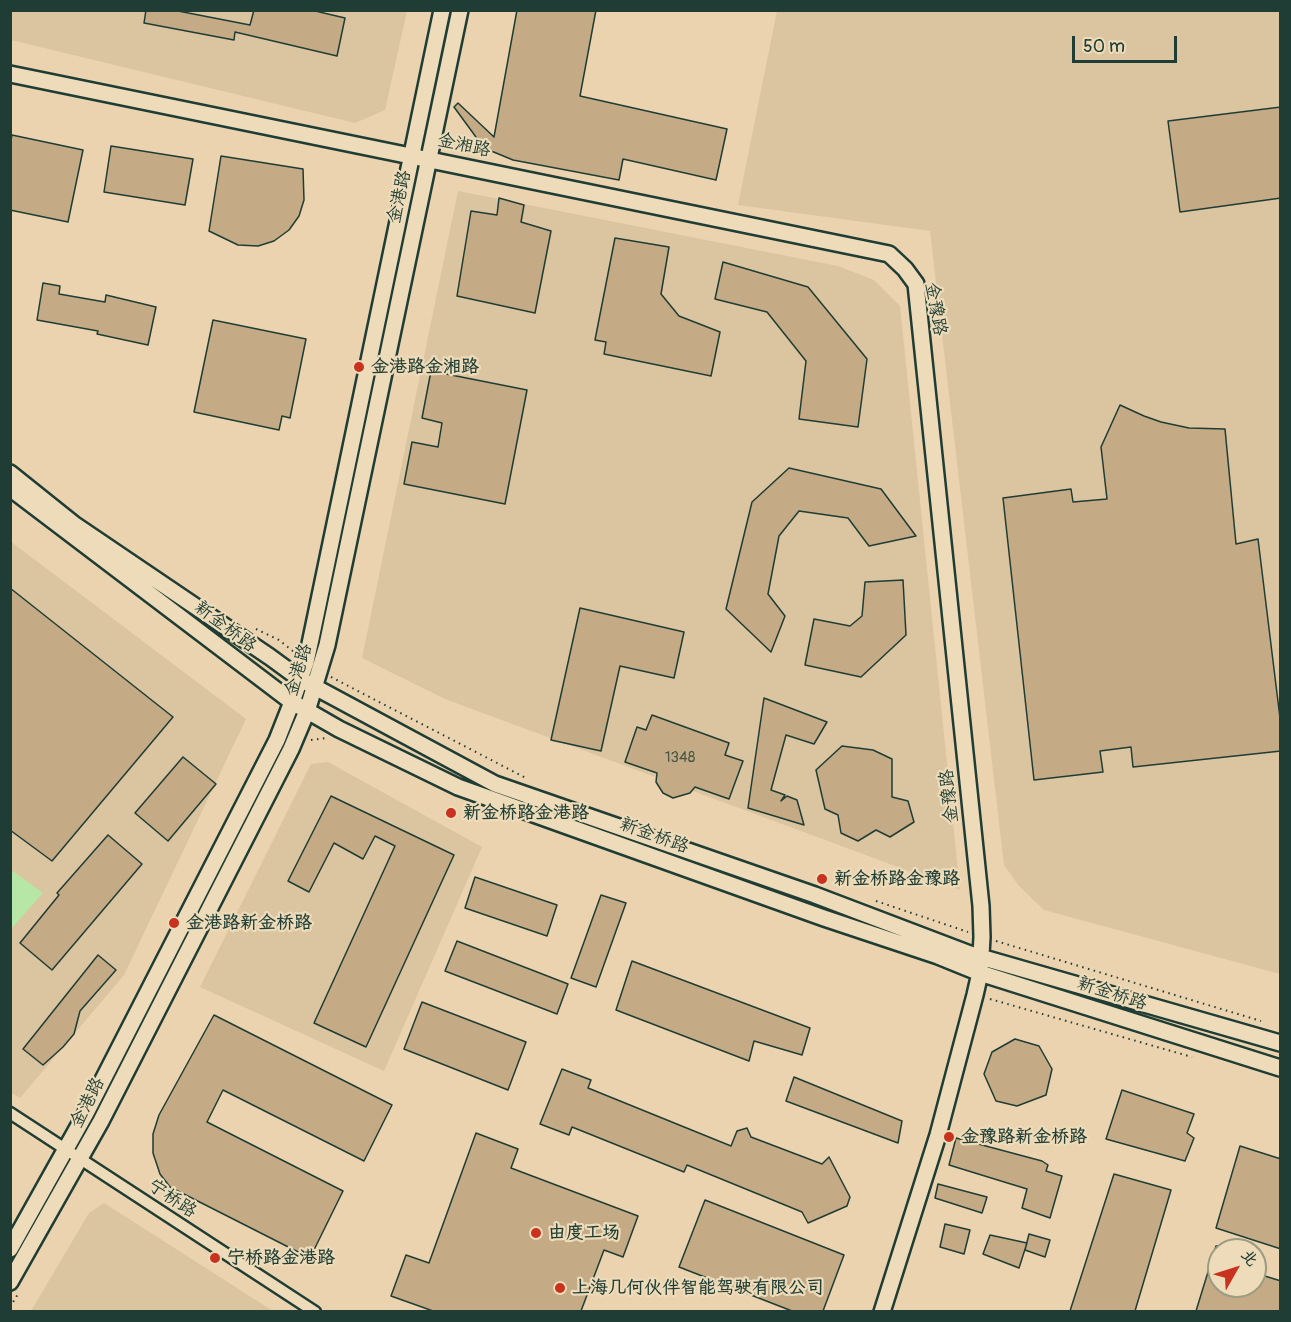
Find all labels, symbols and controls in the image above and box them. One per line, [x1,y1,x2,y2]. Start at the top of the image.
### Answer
scale bar [1075,24,1180,62]
text: 50 m [1083,35,1125,58]
street label: 金湘路 [435,130,493,162]
street label: 金港路 [384,168,416,226]
street label: 金豫路 [920,281,950,337]
place label: 金港路金湘路 [371,356,479,378]
marker: 金港路金湘路 [352,360,366,374]
street label: 新金桥路 [190,597,260,657]
street label: 金港路 [281,641,317,699]
house number: 1348 [665,749,695,767]
street label: 金豫路 [936,768,964,824]
place label: 新金桥路金港路 [463,802,589,824]
marker: 新金桥路金港路 [444,806,458,820]
street label: 新金桥路 [616,814,692,858]
place label: 新金桥路金豫路 [834,868,960,890]
marker: 新金桥路金豫路 [815,872,829,886]
place label: 金港路新金桥路 [186,912,312,934]
marker: 金港路新金桥路 [167,916,181,930]
street label: 新金桥路 [1074,973,1150,1015]
street label: 金港路 [66,1074,110,1132]
place label: 金豫路新金桥路 [961,1126,1087,1148]
marker: 金豫路新金桥路 [942,1130,956,1144]
street label: 宁桥路 [144,1175,200,1223]
place label: 由度工场 [548,1222,620,1244]
marker: 由度工场 [529,1226,543,1240]
north arrow [1207,1238,1267,1298]
text: 北 [1237,1245,1262,1270]
place label: 宁桥路金港路 [227,1247,335,1269]
marker: 宁桥路金港路 [208,1251,222,1265]
place label: 上海几何伙伴智能驾驶有限公司 [572,1277,824,1299]
marker: 上海几何伙伴智能驾驶有限公司 [553,1281,567,1295]

